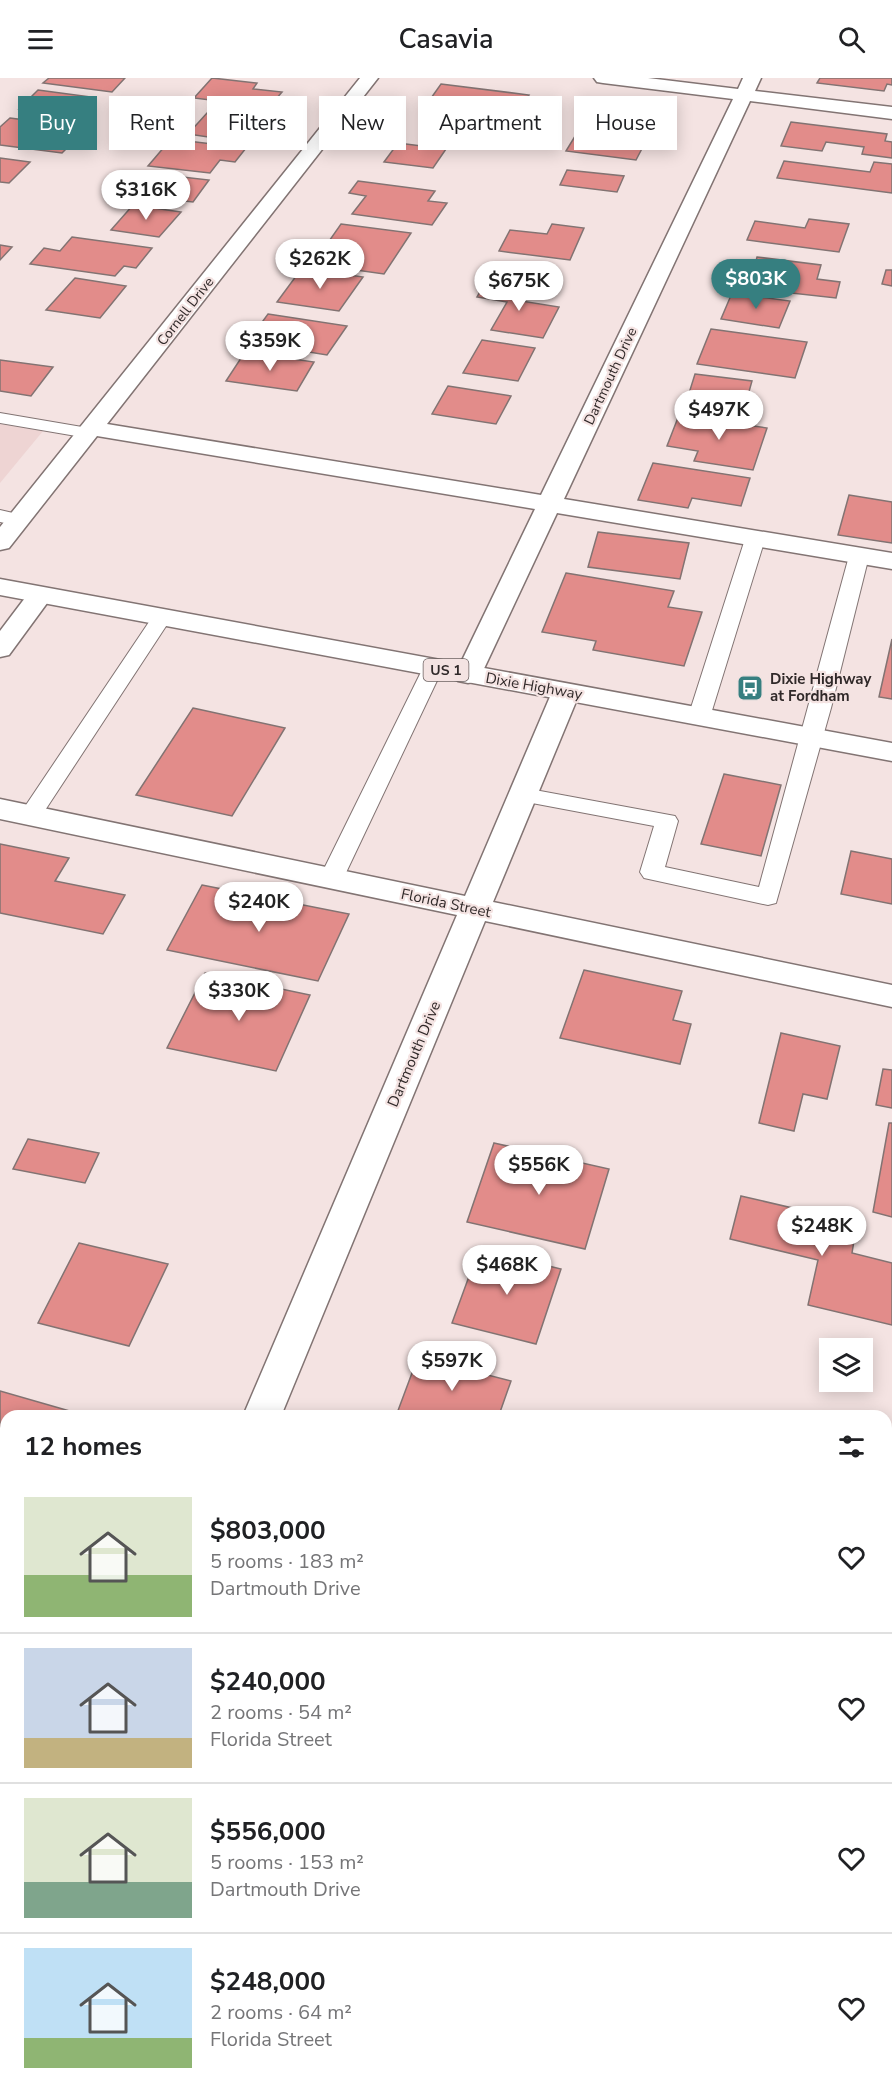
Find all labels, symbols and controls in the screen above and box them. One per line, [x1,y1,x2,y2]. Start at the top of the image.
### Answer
text: Casavia [399,21,493,58]
icon: menu [24,23,57,56]
icon: search [835,23,868,56]
chip: Buy [18,96,97,150]
chip: Rent [109,96,195,150]
chip: Filters [207,96,307,150]
chip: New [319,96,406,150]
chip: Apartment [418,96,562,150]
chip: House [574,96,677,150]
pin: $316K [104,170,188,221]
text: $316K [115,176,177,203]
pin: $262K [278,239,362,290]
text: $262K [289,245,351,272]
pin: $803K [714,259,798,310]
pin: $675K [477,261,561,312]
text: $803K [725,265,787,292]
text: $675K [488,267,550,294]
street label: Cornell Drive [153,273,218,350]
pin: $359K [228,321,312,372]
street label: Dartmouth Drive [580,324,641,428]
text: $359K [239,327,301,354]
pin: $497K [677,390,761,441]
text: $497K [688,396,750,423]
road number: US 1 [424,659,468,681]
street label: Dixie Highway [484,668,584,704]
place label: Dixie Highway at Fordham [770,669,871,706]
bus stop icon: Dixie Highway at Fordham [735,673,765,703]
pin: $240K [217,882,301,933]
street label: Florida Street [399,884,493,922]
text: $240K [228,888,290,915]
pin: $330K [197,971,281,1022]
text: $330K [208,977,270,1004]
street label: Dartmouth Drive [383,998,445,1110]
pin: $556K [497,1145,581,1196]
text: $556K [508,1151,570,1178]
pin: $248K [780,1206,864,1257]
text: $248K [791,1212,853,1239]
pin: $468K [465,1245,549,1296]
text: $468K [476,1251,538,1278]
map controls [819,1338,873,1392]
button: layers [819,1338,873,1392]
pin: $597K [410,1341,494,1392]
text: $597K [421,1347,483,1374]
text: 12 homes [24,1429,142,1464]
icon: filters [835,1430,868,1463]
text: $803,000 [210,1513,326,1548]
icon: home [72,1521,144,1593]
icon: heart [835,1541,868,1574]
text: 5 rooms · 183 m² [210,1548,364,1575]
text: Dartmouth Drive [210,1575,361,1602]
text: $240,000 [210,1664,326,1699]
icon: home [72,1672,144,1744]
icon: heart [835,1692,868,1725]
text: 2 rooms · 54 m² [210,1699,352,1726]
text: Florida Street [210,1726,332,1753]
text: $556,000 [210,1814,326,1849]
icon: home [72,1822,144,1894]
icon: heart [835,1842,868,1875]
text: 5 rooms · 153 m² [210,1849,364,1876]
text: Dartmouth Drive [210,1876,361,1903]
text: $248,000 [210,1964,326,1999]
icon: home [72,1972,144,2044]
icon: heart [835,1992,868,2025]
text: 2 rooms · 64 m² [210,1999,352,2026]
text: Florida Street [210,2026,332,2053]

